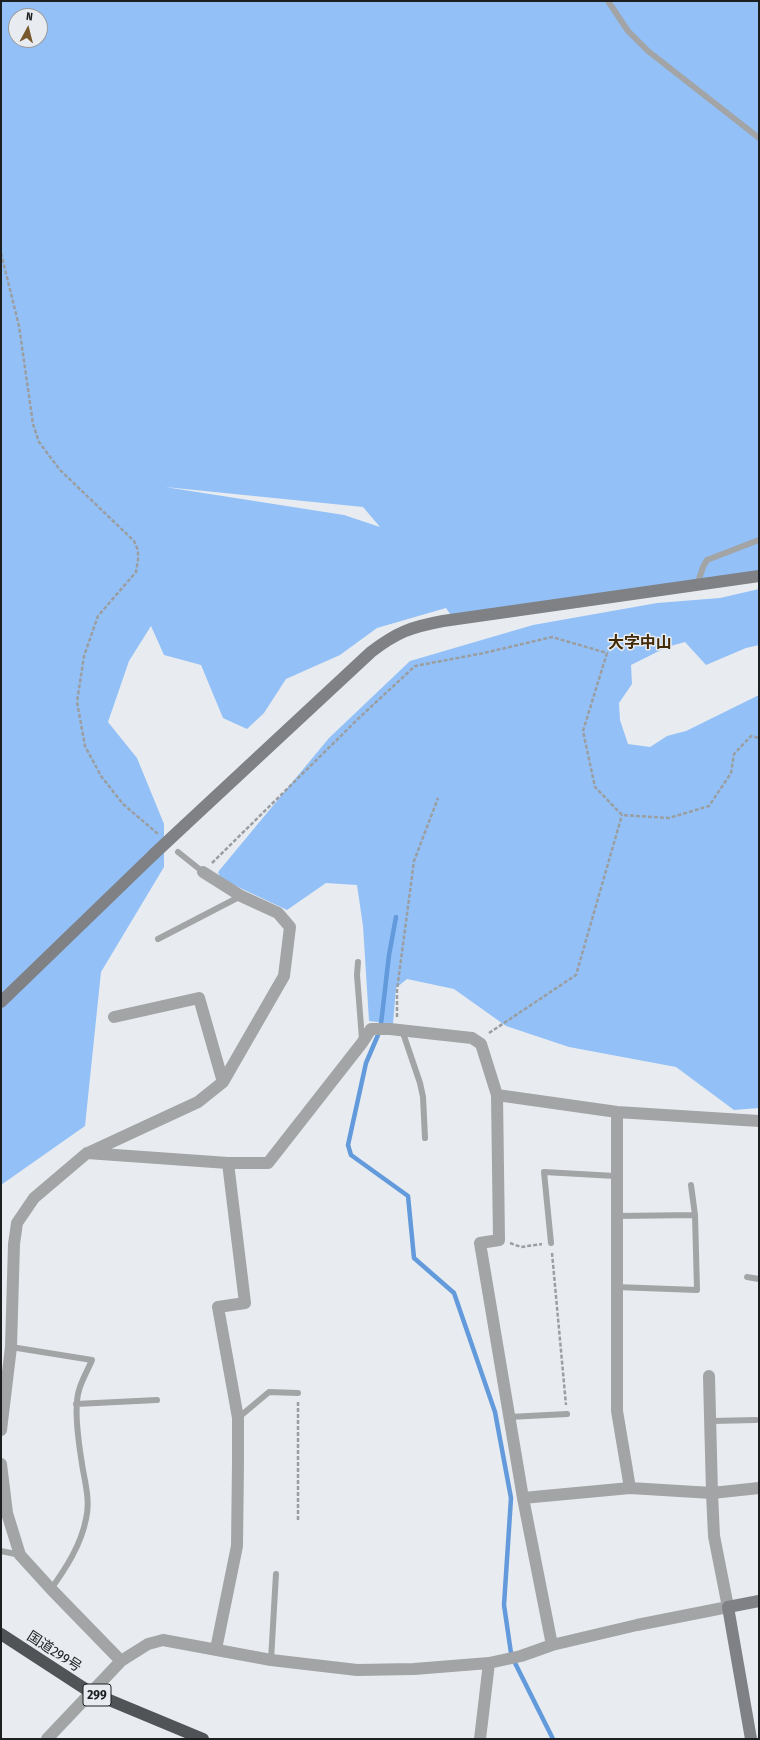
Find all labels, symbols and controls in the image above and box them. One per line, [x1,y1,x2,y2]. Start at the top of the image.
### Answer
north arrow [8,8,48,48]
text: N [25,10,33,23]
district label: 大字中山 [608,634,672,654]
street label: 国道299号 [24,1628,84,1676]
road number: 299 [83,1684,111,1706]

